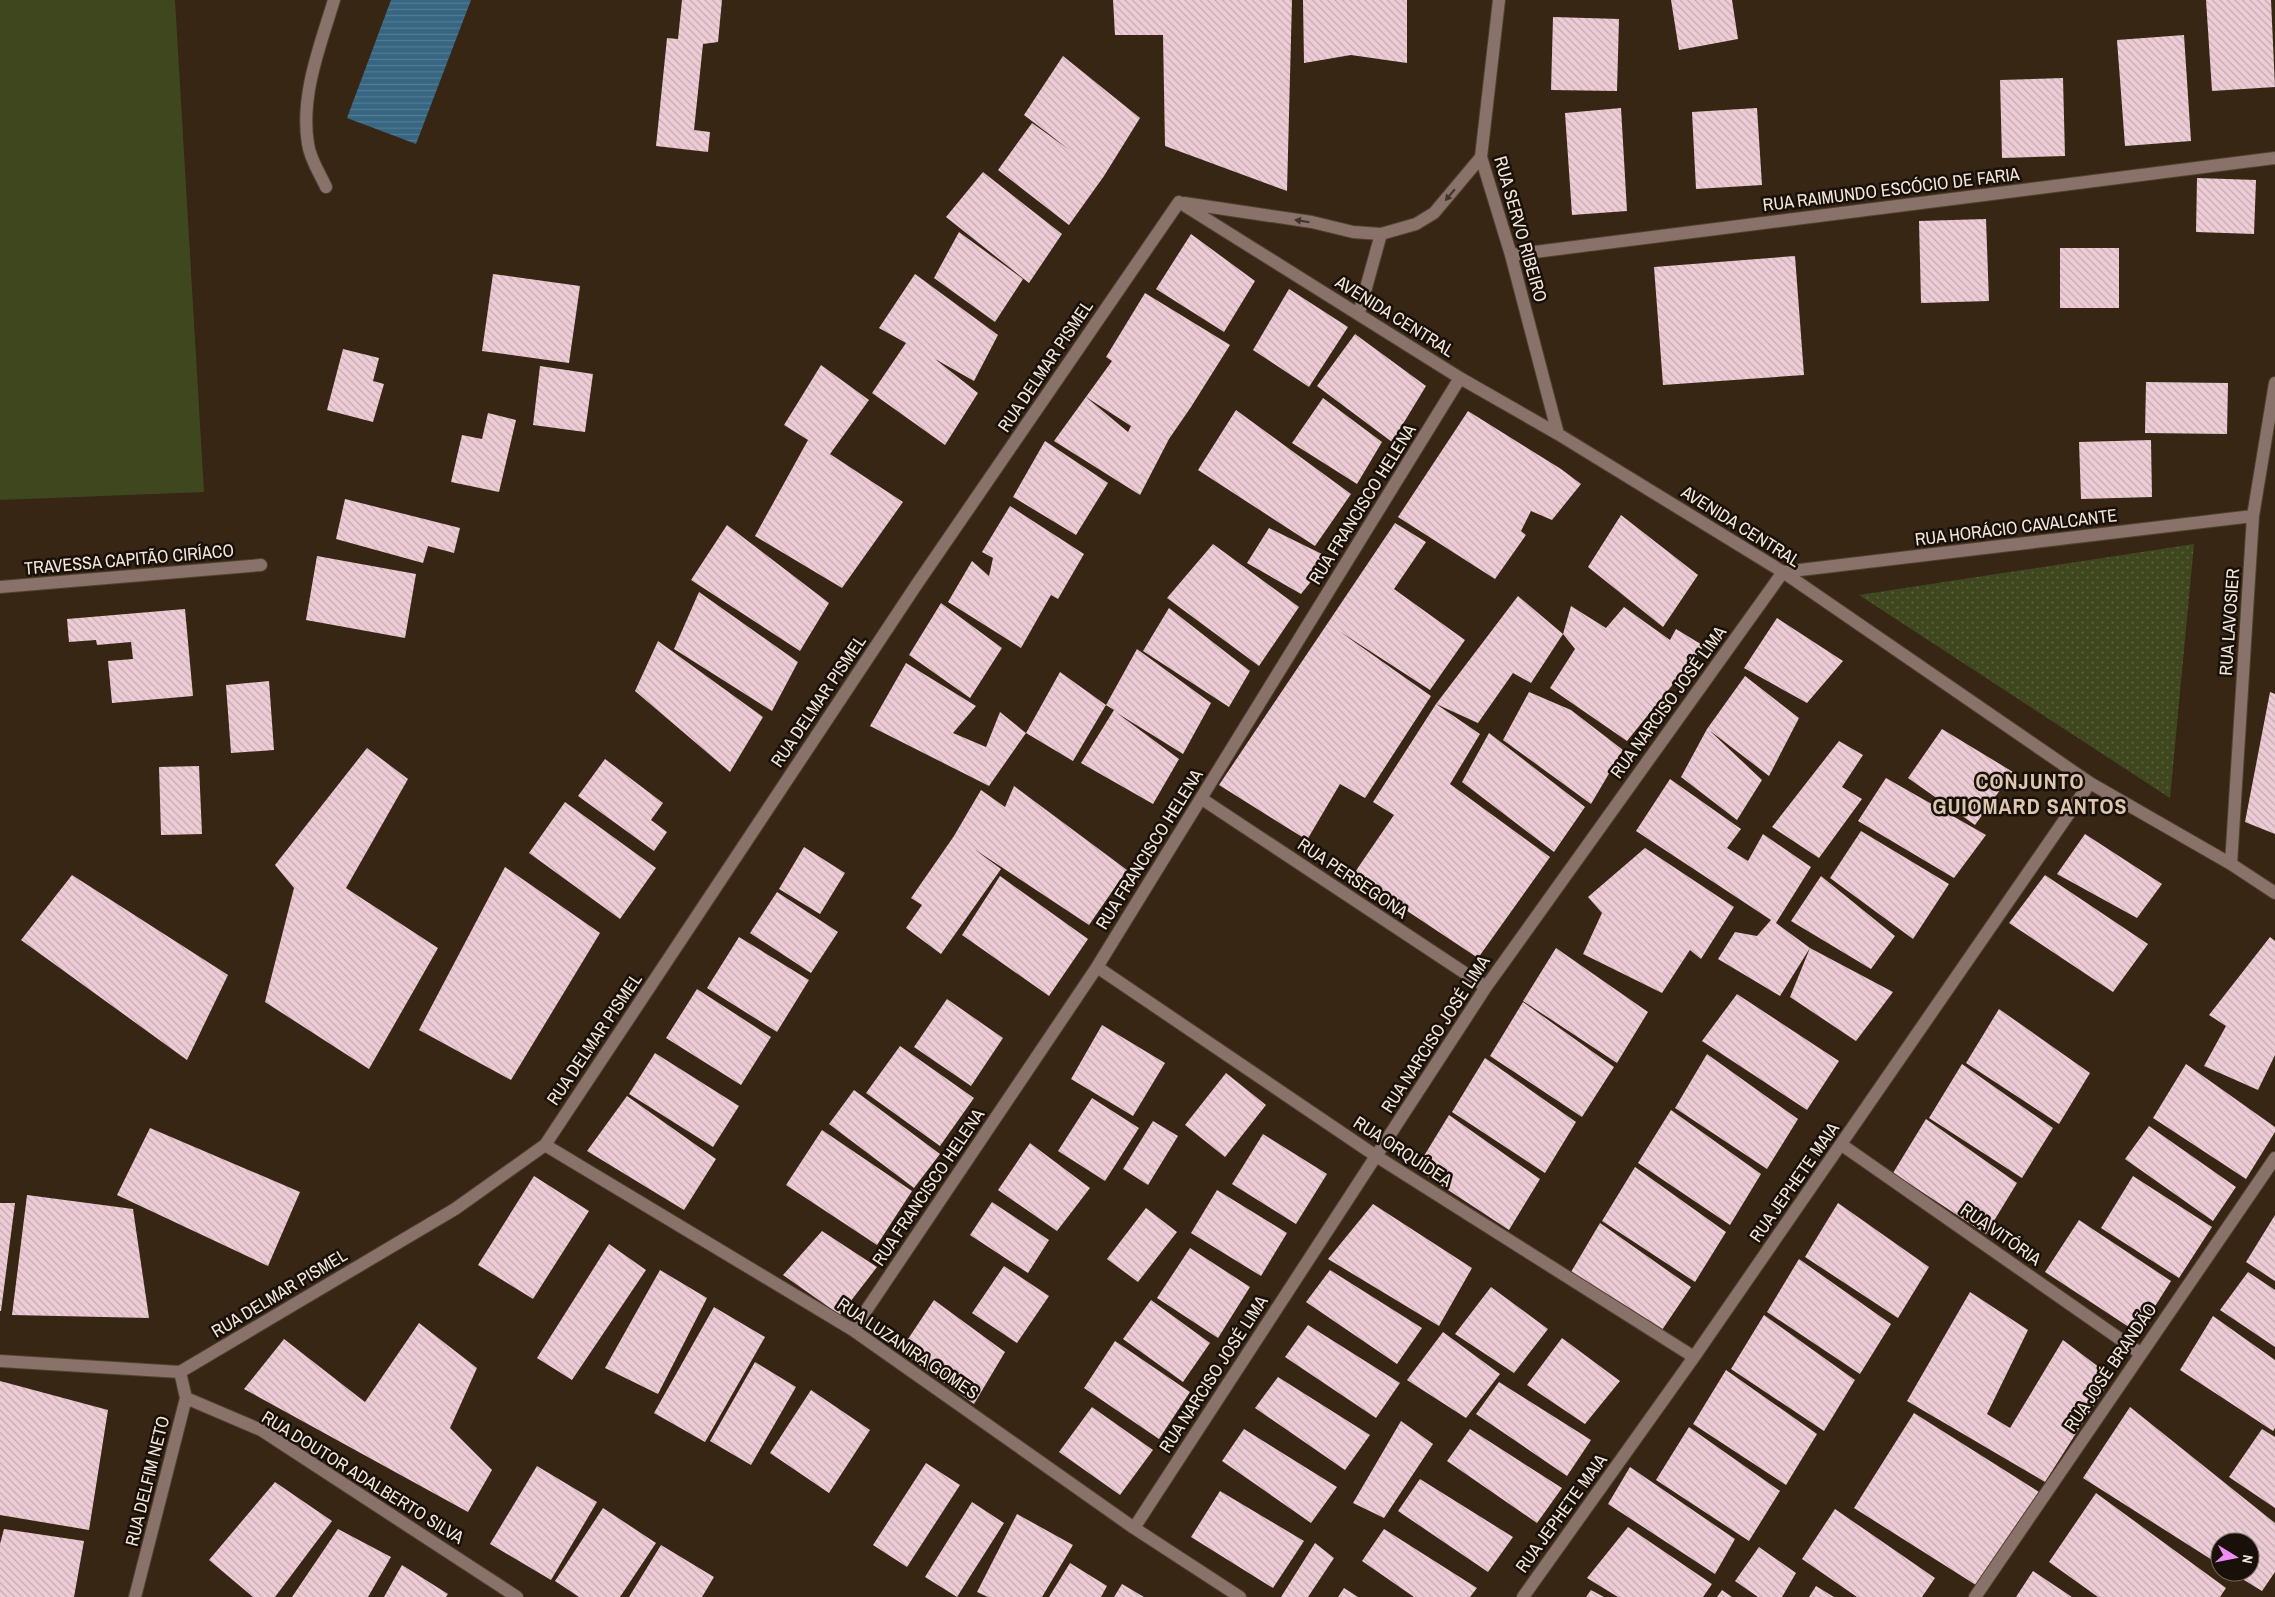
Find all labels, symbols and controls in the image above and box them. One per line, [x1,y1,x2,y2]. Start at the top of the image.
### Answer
street label: RUA SERVO RIBEIRO [1488,153,1554,305]
street label: RUA RAIMUNDO ESCÓCIO DE FARIA [1761,161,2021,217]
one-way arrow [1445,188,1456,201]
one-way arrow [1293,216,1309,224]
street label: AVENIDA CENTRAL [1330,269,1459,363]
street label: RUA DELMAR PISMEL [992,295,1098,437]
street label: RUA FRANCISCO HELENA [1303,419,1422,589]
street label: AVENIDA CENTRAL [1676,479,1805,573]
street label: RUA HORÁCIO CAVALCANTE [1913,502,2119,552]
street label: TRAVESSA CAPITÃO CIRÍACO [23,537,235,581]
street label: RUA LAVOSIER [2213,567,2245,676]
street label: RUA NARCISO JOSÉ LIMA [1604,621,1732,783]
street label: RUA DELMAR PISMEL [765,630,871,772]
street label: RUA FRANCISCO HELENA [1090,764,1209,934]
district label: CONJUNTO GUIOMARD SANTOS [1932,766,2128,821]
street label: RUA PERSEGONA [1293,832,1413,924]
street label: RUA NARCISO JOSÉ LIMA [1375,950,1495,1118]
street label: RUA DELMAR PISMEL [541,968,647,1110]
street label: RUA FRANCISCO HELENA [866,1103,990,1270]
street label: RUA ORQUÍDEA [1349,1110,1457,1192]
street label: RUA JEPHETE MAIA [1743,1117,1845,1247]
street label: RUA VITÓRIA [1956,1197,2046,1271]
street label: RUA DELMAR PISMEL [206,1243,352,1343]
street label: RUA NARCISO JOSÉ LIMA [1153,1290,1273,1458]
street label: RUA LUZANIRA GOMES [832,1291,984,1405]
street label: RUA JOSÉ BRANDÃO [2058,1298,2162,1436]
street label: RUA DOUTOR ADALBERTO SILVA [257,1404,469,1550]
street label: RUA DELFIM NETO [119,1413,175,1549]
street label: RUA JEPHETE MAIA [1509,1448,1613,1577]
north arrow [2210,1532,2260,1582]
text: N [2238,1554,2257,1565]

